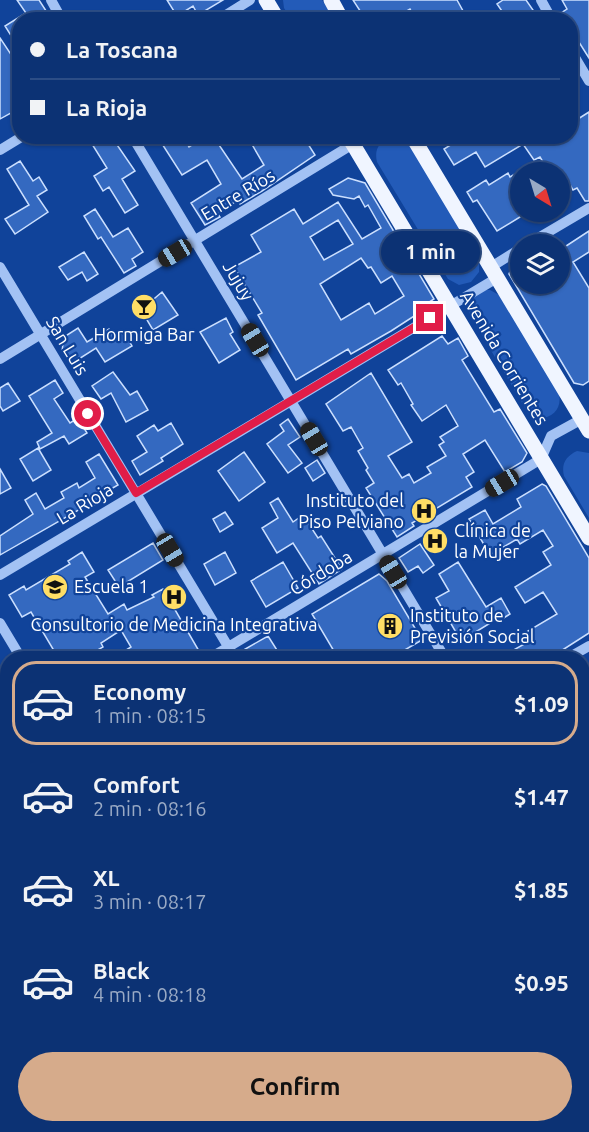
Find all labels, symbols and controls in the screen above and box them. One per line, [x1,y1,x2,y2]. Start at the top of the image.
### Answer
text: La Toscana [66,37,178,62]
text: La Rioja [66,95,147,120]
north arrow [510,162,570,222]
map controls [510,162,570,294]
street label: Entre Ríos [197,164,278,224]
callout: 1 min [380,231,480,273]
button: layers [510,234,570,294]
car [155,236,195,270]
text: 1 min [405,240,456,263]
street label: Jujuy [219,257,259,304]
street label: Avenida Corrientes [457,287,553,428]
bar icon: Hormiga Bar [129,292,159,322]
route end [416,304,443,331]
street label: San Luis [43,313,93,379]
car [238,320,272,360]
place label: Hormiga Bar [93,324,195,344]
route start [74,400,101,427]
car [297,419,331,459]
car [482,466,522,500]
street label: La Rioja [53,479,116,528]
place label: Instituto del Piso Pelviano [298,490,404,531]
hospital icon: Instituto del Piso Pelviano [409,496,439,526]
place label: Clínica de la Mujer [454,520,531,561]
hospital icon: Clínica de la Mujer [420,526,450,556]
car [153,530,187,570]
street label: Córdoba [286,546,355,599]
car [376,552,410,592]
school or university icon: Escuela 1 [40,572,70,602]
place label: Escuela 1 [74,576,149,596]
hospital icon: Consultorio de Medicina Integrativa [159,582,189,612]
place label: Instituto de Previsión Social [410,605,535,646]
building icon: Instituto de Previsión Social [375,611,405,641]
place label: Consultorio de Medicina Integrativa [30,614,318,634]
icon: car [21,676,75,730]
text: Economy [93,679,186,704]
text: $1.09 [514,691,569,716]
text: 1 min · 08:15 [93,704,207,727]
icon: car [21,769,75,823]
text: Comfort [93,772,180,797]
text: $1.47 [514,784,569,809]
text: 2 min · 08:16 [93,797,207,820]
icon: car [21,862,75,916]
text: XL [93,865,120,890]
text: $1.85 [514,877,569,902]
text: 3 min · 08:17 [93,890,207,913]
icon: car [21,955,75,1009]
text: Black [93,958,150,983]
text: $0.95 [514,970,569,995]
text: 4 min · 08:18 [93,983,207,1006]
button: Confirm [18,1052,572,1121]

